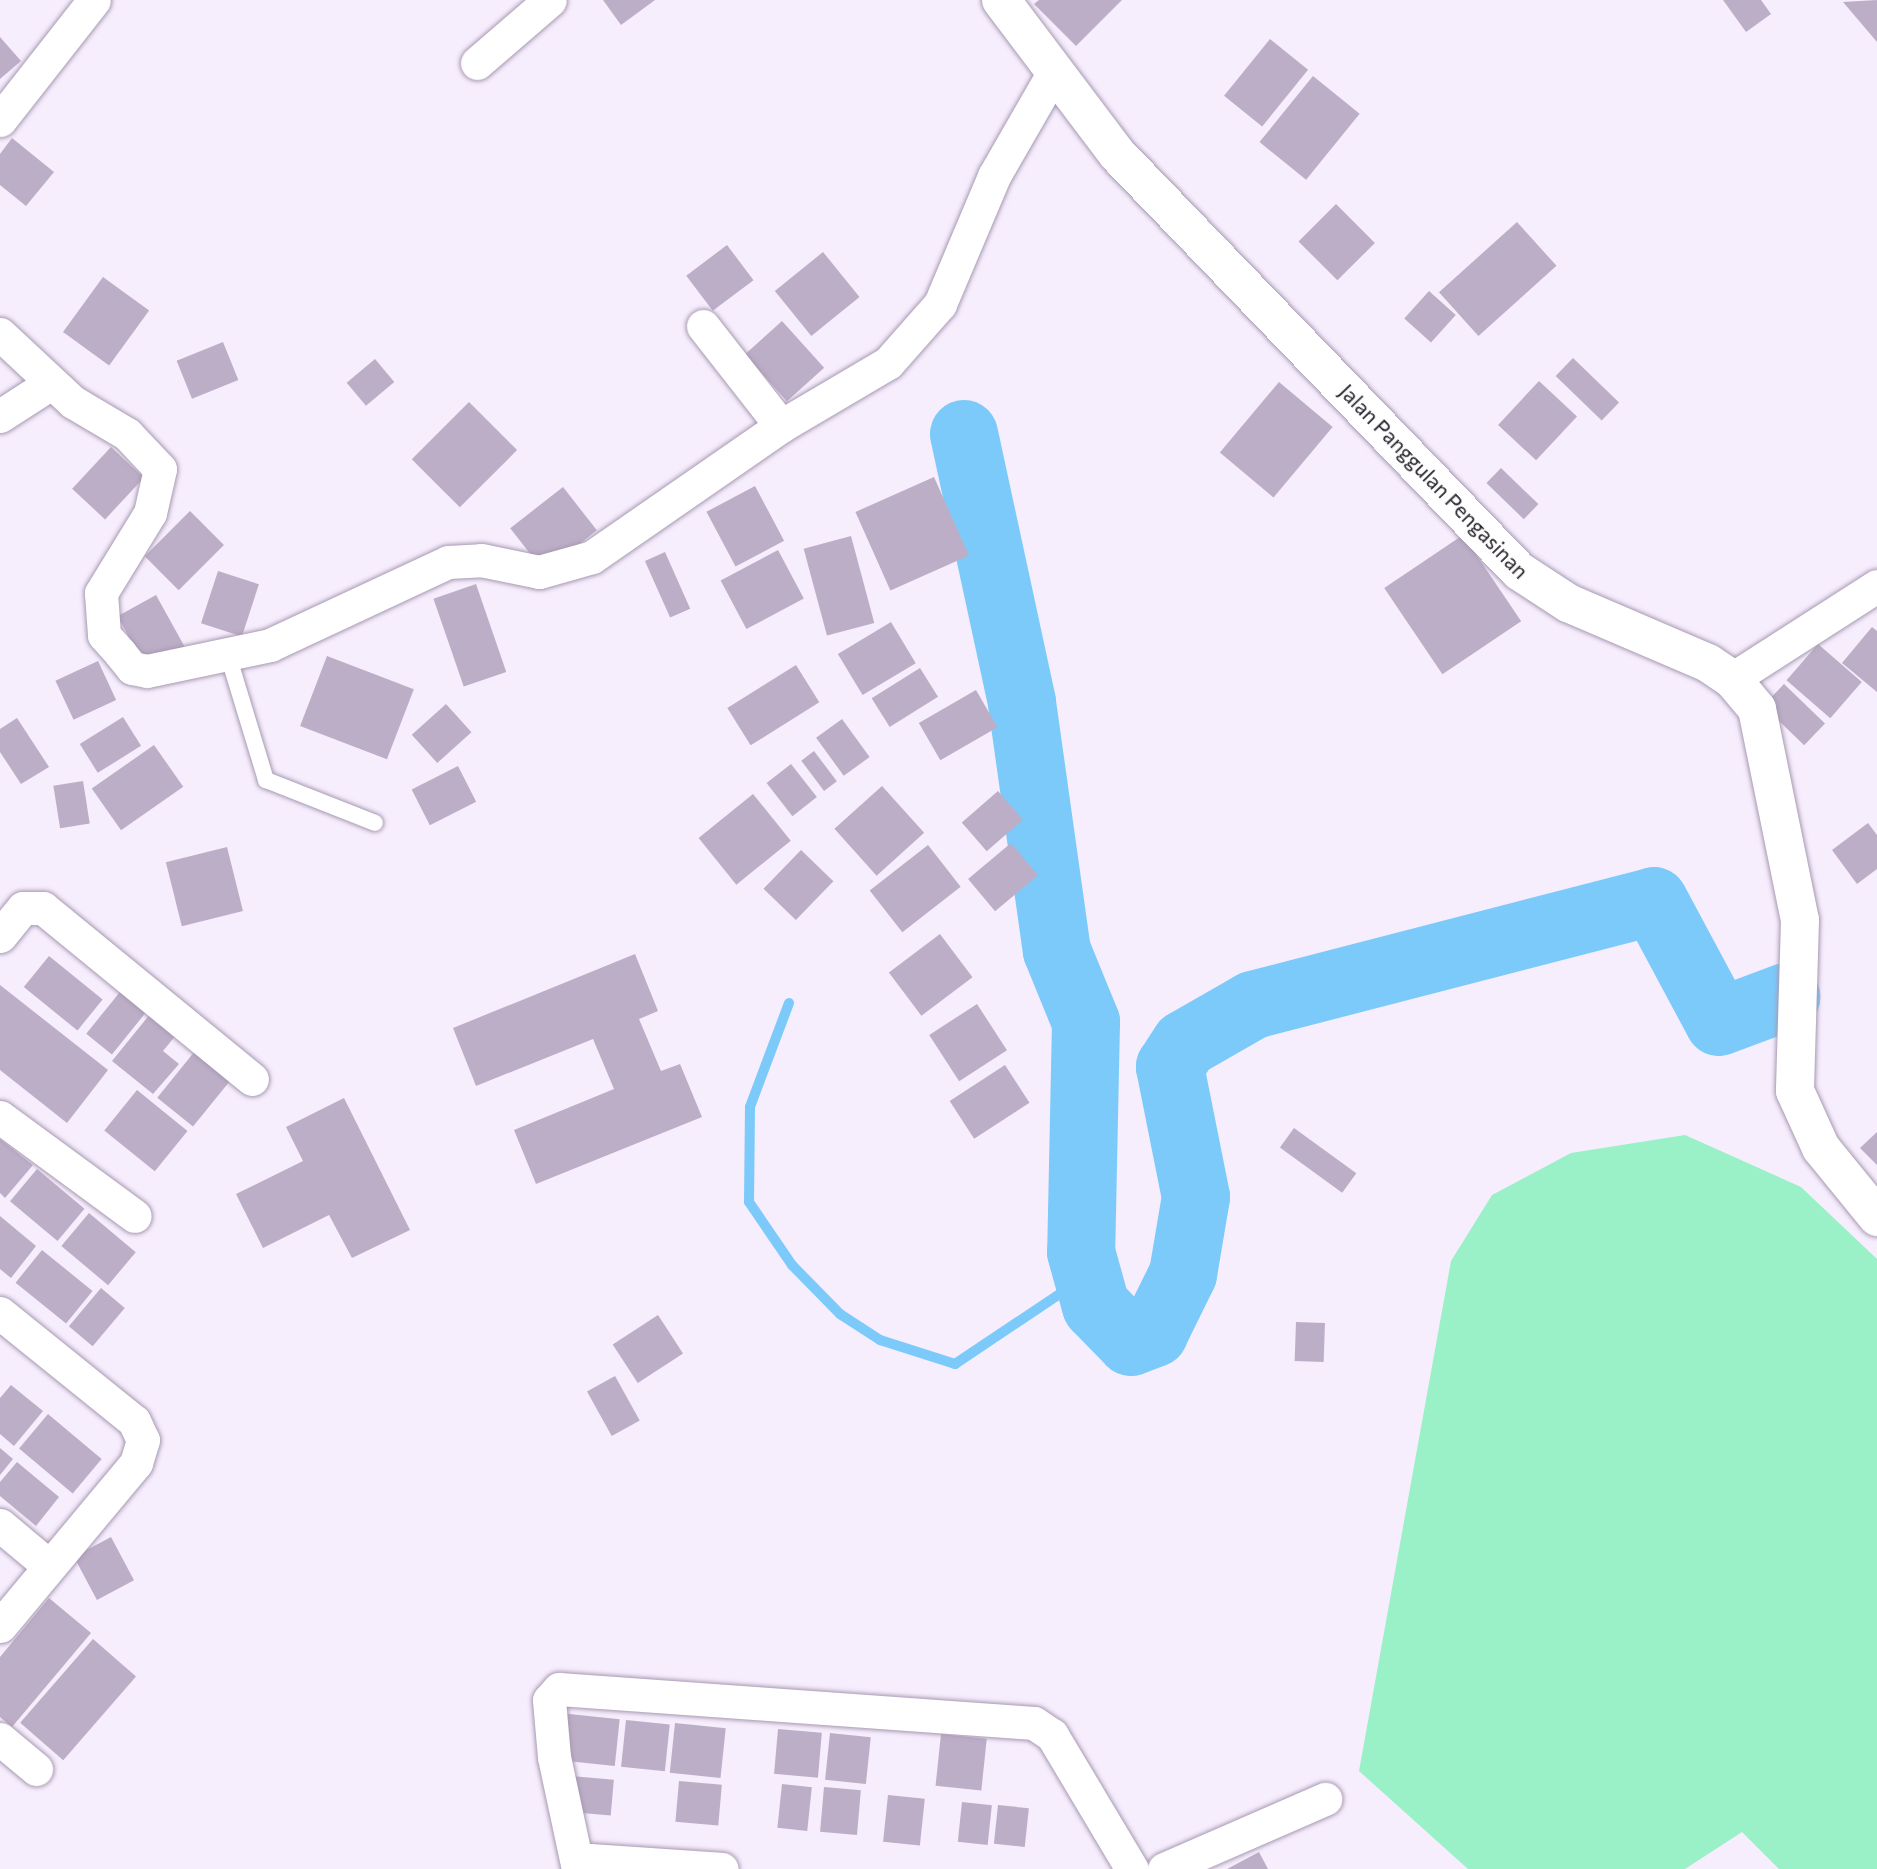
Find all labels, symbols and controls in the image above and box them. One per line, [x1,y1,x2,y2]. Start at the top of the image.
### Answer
street label: Jalan Panggulan Pengasinan [1334,378,1534,584]

